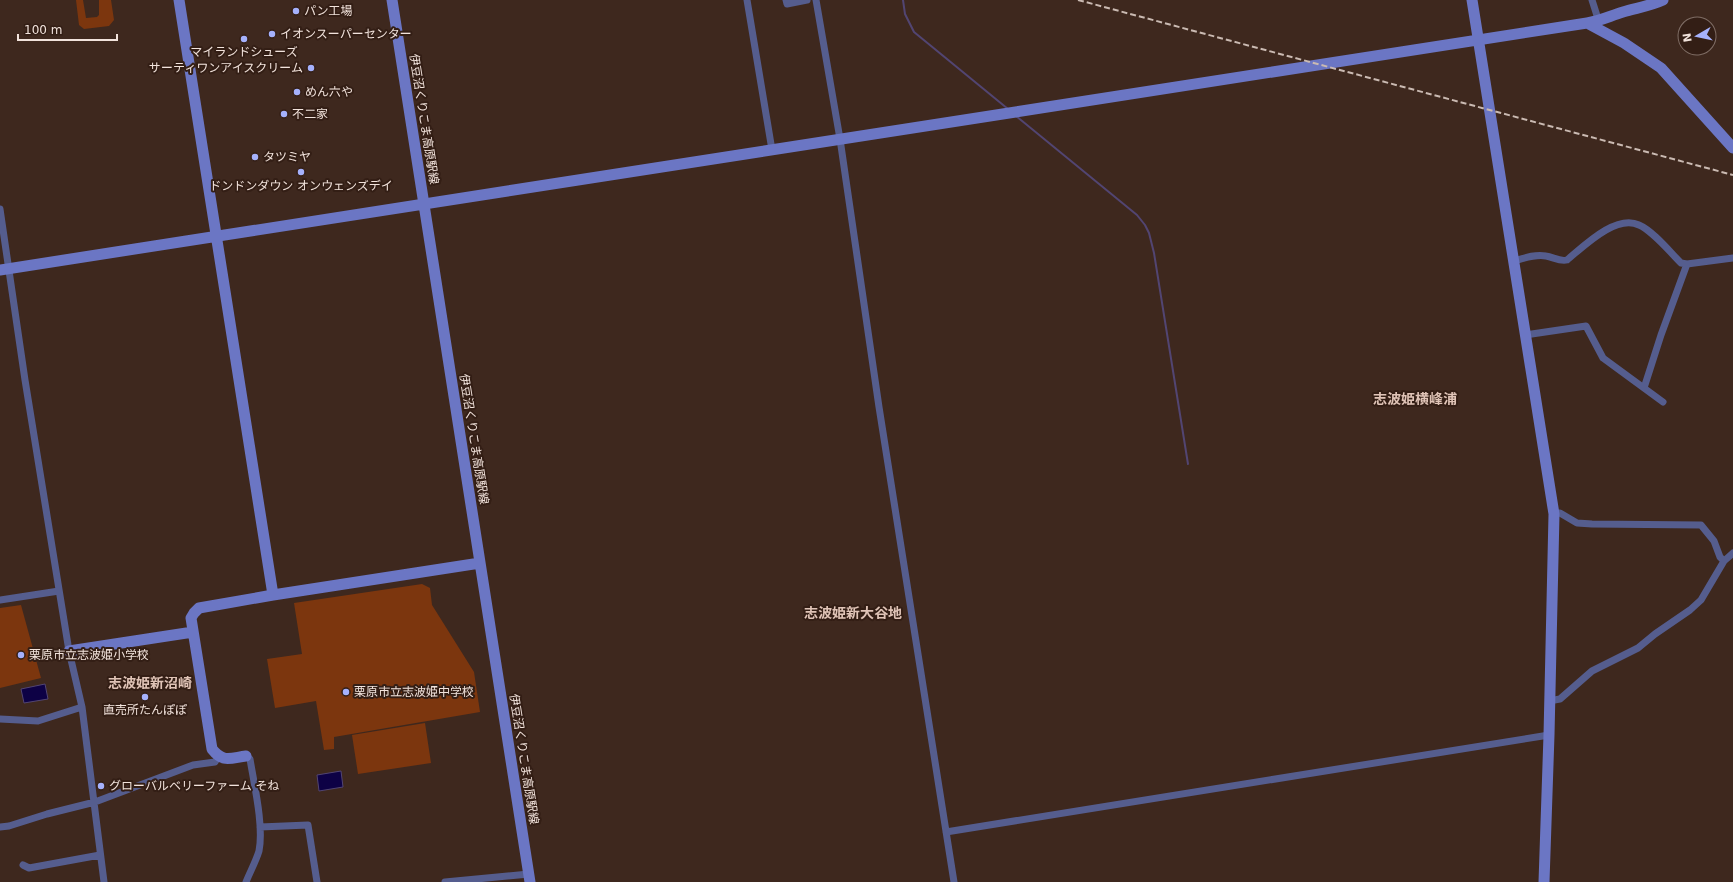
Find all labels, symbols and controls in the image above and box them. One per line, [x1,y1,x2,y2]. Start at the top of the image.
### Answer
place label: パン工場 [304,4,353,18]
marker: パン工場 [291,6,301,16]
scale bar [18,16,117,42]
north arrow [1677,16,1717,56]
text: 100 m [24,23,62,37]
place label: イオンスーパーセンター [280,27,412,41]
marker: イオンスーパーセンター [267,29,277,39]
text: N [1680,32,1695,43]
marker: マイランドシューズ [239,34,249,44]
place label: マイランドシューズ [190,45,298,59]
street label: 伊豆沼くりこま高原駅線 [407,53,441,185]
place label: サーティワンアイスクリーム [149,61,303,75]
marker: サーティワンアイスクリーム [306,63,316,73]
place label: めん六や [305,85,353,99]
marker: めん六や [292,87,302,97]
place label: 不二家 [292,107,328,121]
marker: 不二家 [279,109,289,119]
place label: タツミヤ [263,150,311,164]
marker: タツミヤ [250,152,260,162]
marker: ドンドンダウン オンウェンズデイ [296,167,306,177]
place label: ドンドンダウン オンウェンズデイ [209,179,393,193]
street label: 伊豆沼くりこま高原駅線 [457,373,491,505]
district label: 志波姫横峰浦 [1373,391,1457,407]
district label: 志波姫新大谷地 [804,605,902,621]
place label: 栗原市立志波姫小学校 [29,648,149,662]
marker: 栗原市立志波姫小学校 [16,650,26,660]
district label: 志波姫新沼崎 [108,675,192,691]
place label: 栗原市立志波姫中学校 [354,685,474,699]
marker: 栗原市立志波姫中学校 [341,687,351,697]
marker: 直売所たんぽぽ [140,692,150,702]
street label: 伊豆沼くりこま高原駅線 [507,693,541,825]
place label: 直売所たんぽぽ [103,703,187,717]
place label: グローバルベリーファーム そね [109,779,280,793]
marker: グローバルベリーファーム そね [96,781,106,791]

